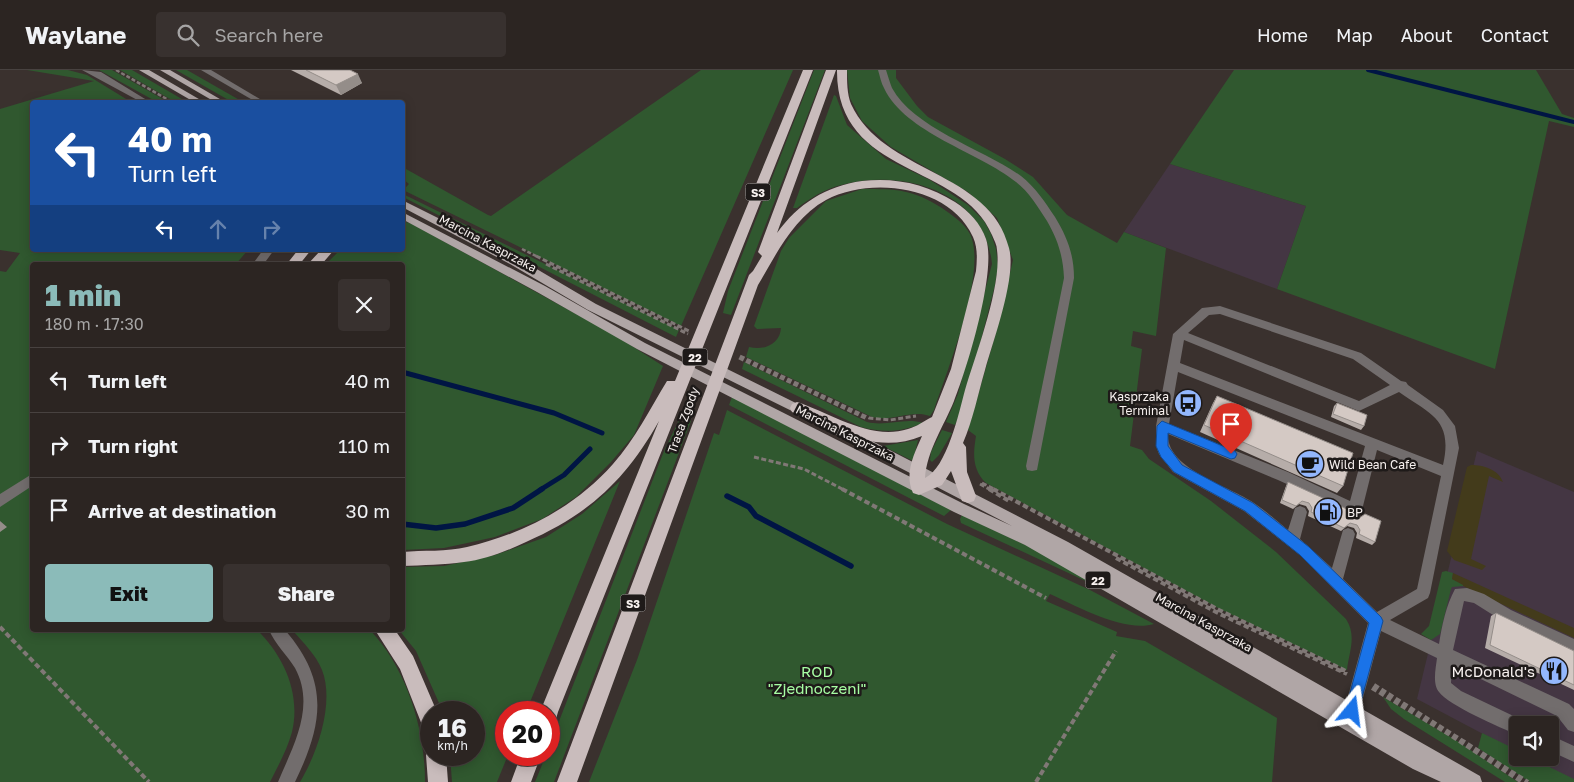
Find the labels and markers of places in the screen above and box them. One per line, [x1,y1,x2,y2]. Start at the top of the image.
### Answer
bus stop icon: Kasprzaka Terminal [1173,388,1203,418]
place label: Kasprzaka Terminal [1109,389,1169,418]
pin [1210,403,1252,454]
cafe icon: Wild Bean Cafe [1295,449,1325,479]
place label: Wild Bean Cafe [1329,457,1416,472]
fuel station icon: BP [1313,497,1343,527]
place label: BP [1347,505,1363,520]
restaurant icon: McDonald's [1539,656,1569,686]
place label: McDonald's [1452,662,1535,680]

